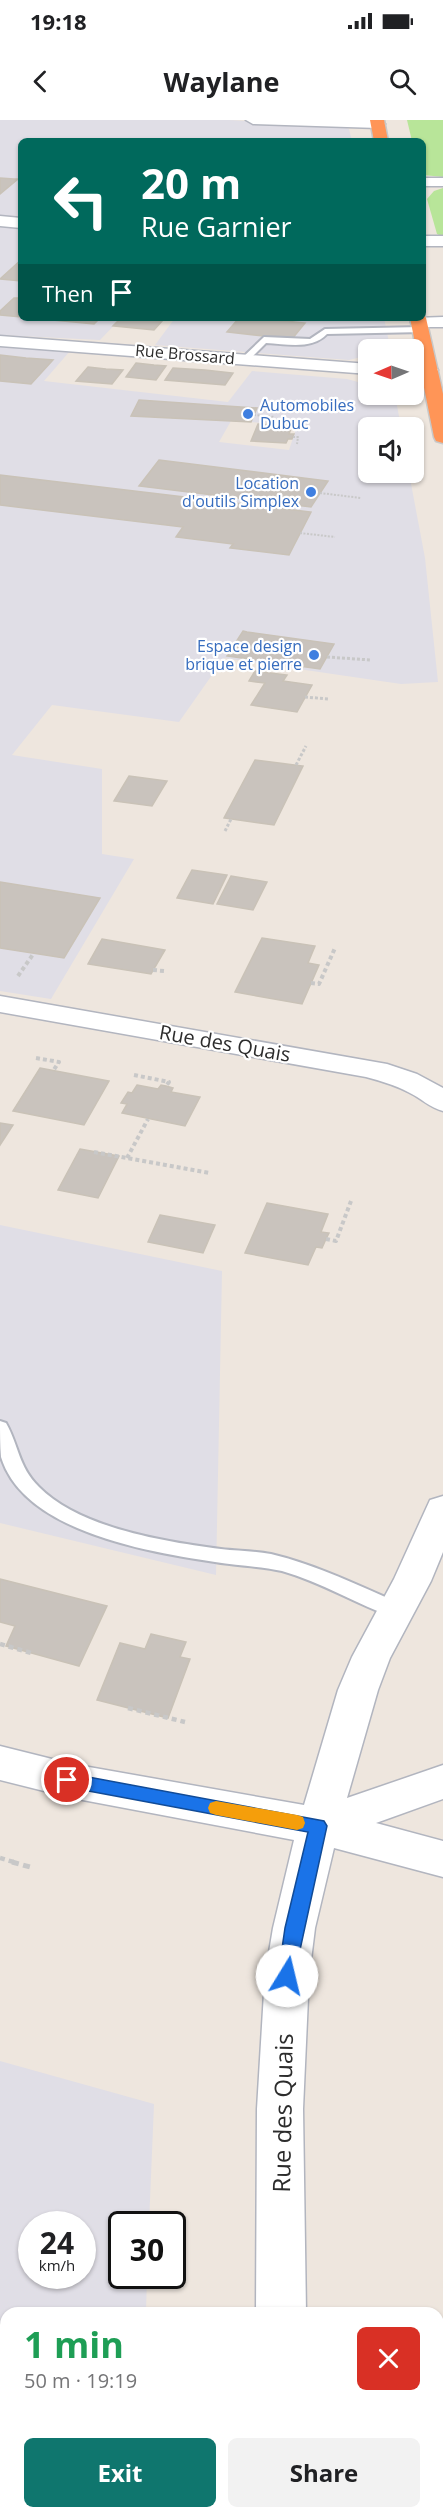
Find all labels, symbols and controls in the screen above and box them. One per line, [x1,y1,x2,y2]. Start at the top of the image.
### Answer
text: 19:18 [30,6,87,36]
text: Waylane [163,63,280,100]
icon: back [24,65,57,98]
icon: search [386,65,419,98]
text: 20 m [141,154,241,211]
icon: left [42,162,120,240]
text: Rue Garnier [141,208,292,245]
icon: arrive [105,276,138,309]
text: Then [42,278,93,308]
street label: Rue Brossard [134,339,236,369]
north arrow [358,339,424,405]
map controls [358,339,424,483]
place label: Automobiles Dubuc [260,394,354,434]
marker: Automobiles Dubuc [241,407,255,421]
button: sound [358,417,424,483]
place label: Location d'outils Simplex [182,472,300,512]
marker: Location d'outils Simplex [304,485,318,499]
place label: Espace design brique et pierre [185,635,302,675]
marker: Espace design brique et pierre [307,648,321,662]
street label: Rue des Quais [157,1018,293,1068]
pin [41,1754,92,1805]
icon: arrive [50,1763,83,1796]
position arrow [255,1944,319,2008]
street label: Rue des Quais [264,2033,300,2193]
speed limit sign: 30 [108,2211,186,2289]
text: 24 [40,2222,74,2263]
text: km/h [39,2255,75,2275]
text: 1 min [24,2320,124,2369]
button: close [357,2327,420,2390]
text: 50 m · 19:19 [24,2367,137,2394]
button: Exit [24,2438,216,2507]
button: Share [228,2438,420,2507]

